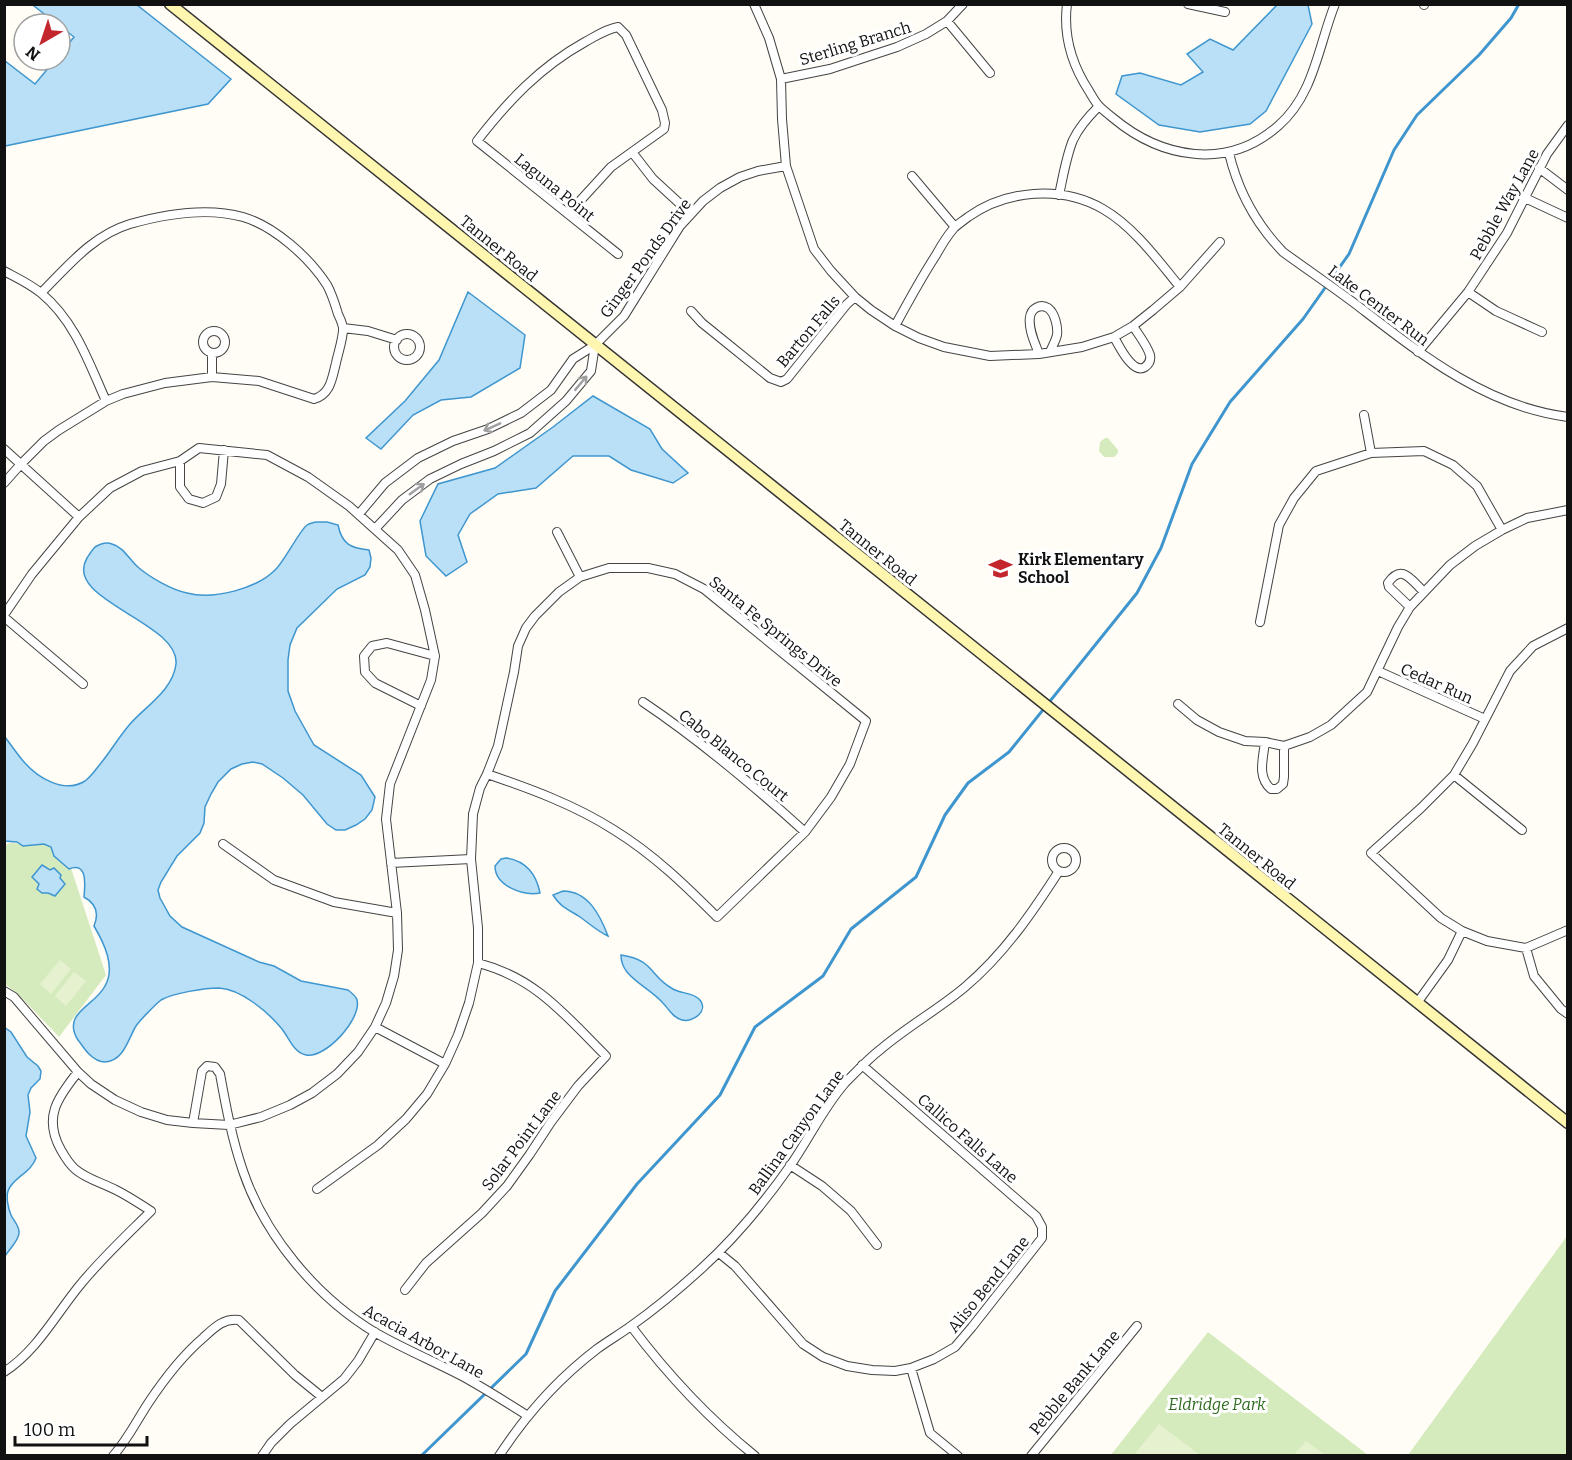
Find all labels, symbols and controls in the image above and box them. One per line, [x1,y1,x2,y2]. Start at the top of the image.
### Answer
north arrow [12,12,72,72]
street label: Sterling Branch [797,18,913,69]
text: N [22,42,44,65]
street label: Pebble Way Lane [1466,145,1543,263]
street label: Laguna Point [511,149,599,226]
street label: Ginger Ponds Drive [596,195,695,322]
street label: Tanner Road [456,211,542,286]
street label: Lake Center Run [1324,261,1433,350]
street label: Barton Falls [773,292,844,371]
one-way arrow [575,375,588,391]
one-way arrow [483,421,501,433]
one-way arrow [409,483,425,495]
street label: Tanner Road [835,515,921,590]
place label: Kirk Elementary School [1018,550,1144,587]
school or university icon: Kirk Elementary School [987,555,1013,581]
street label: Santa Fe Springs Drive [705,572,846,691]
street label: Cedar Run [1398,659,1476,708]
street label: Cabo Blanco Court [675,705,793,806]
street label: Tanner Road [1214,819,1300,894]
street label: Ballina Canyon Lane [745,1066,848,1199]
street label: Solar Point Lane [478,1086,565,1194]
street label: Callico Falls Lane [914,1090,1022,1187]
street label: Aliso Bend Lane [944,1232,1033,1336]
street label: Acacia Arbor Lane [360,1300,487,1382]
street label: Pebble Bank Lane [1025,1326,1124,1438]
park label: Eldridge Park [1168,1395,1266,1414]
scale bar [15,1409,147,1447]
text: 100 m [24,1419,75,1441]

